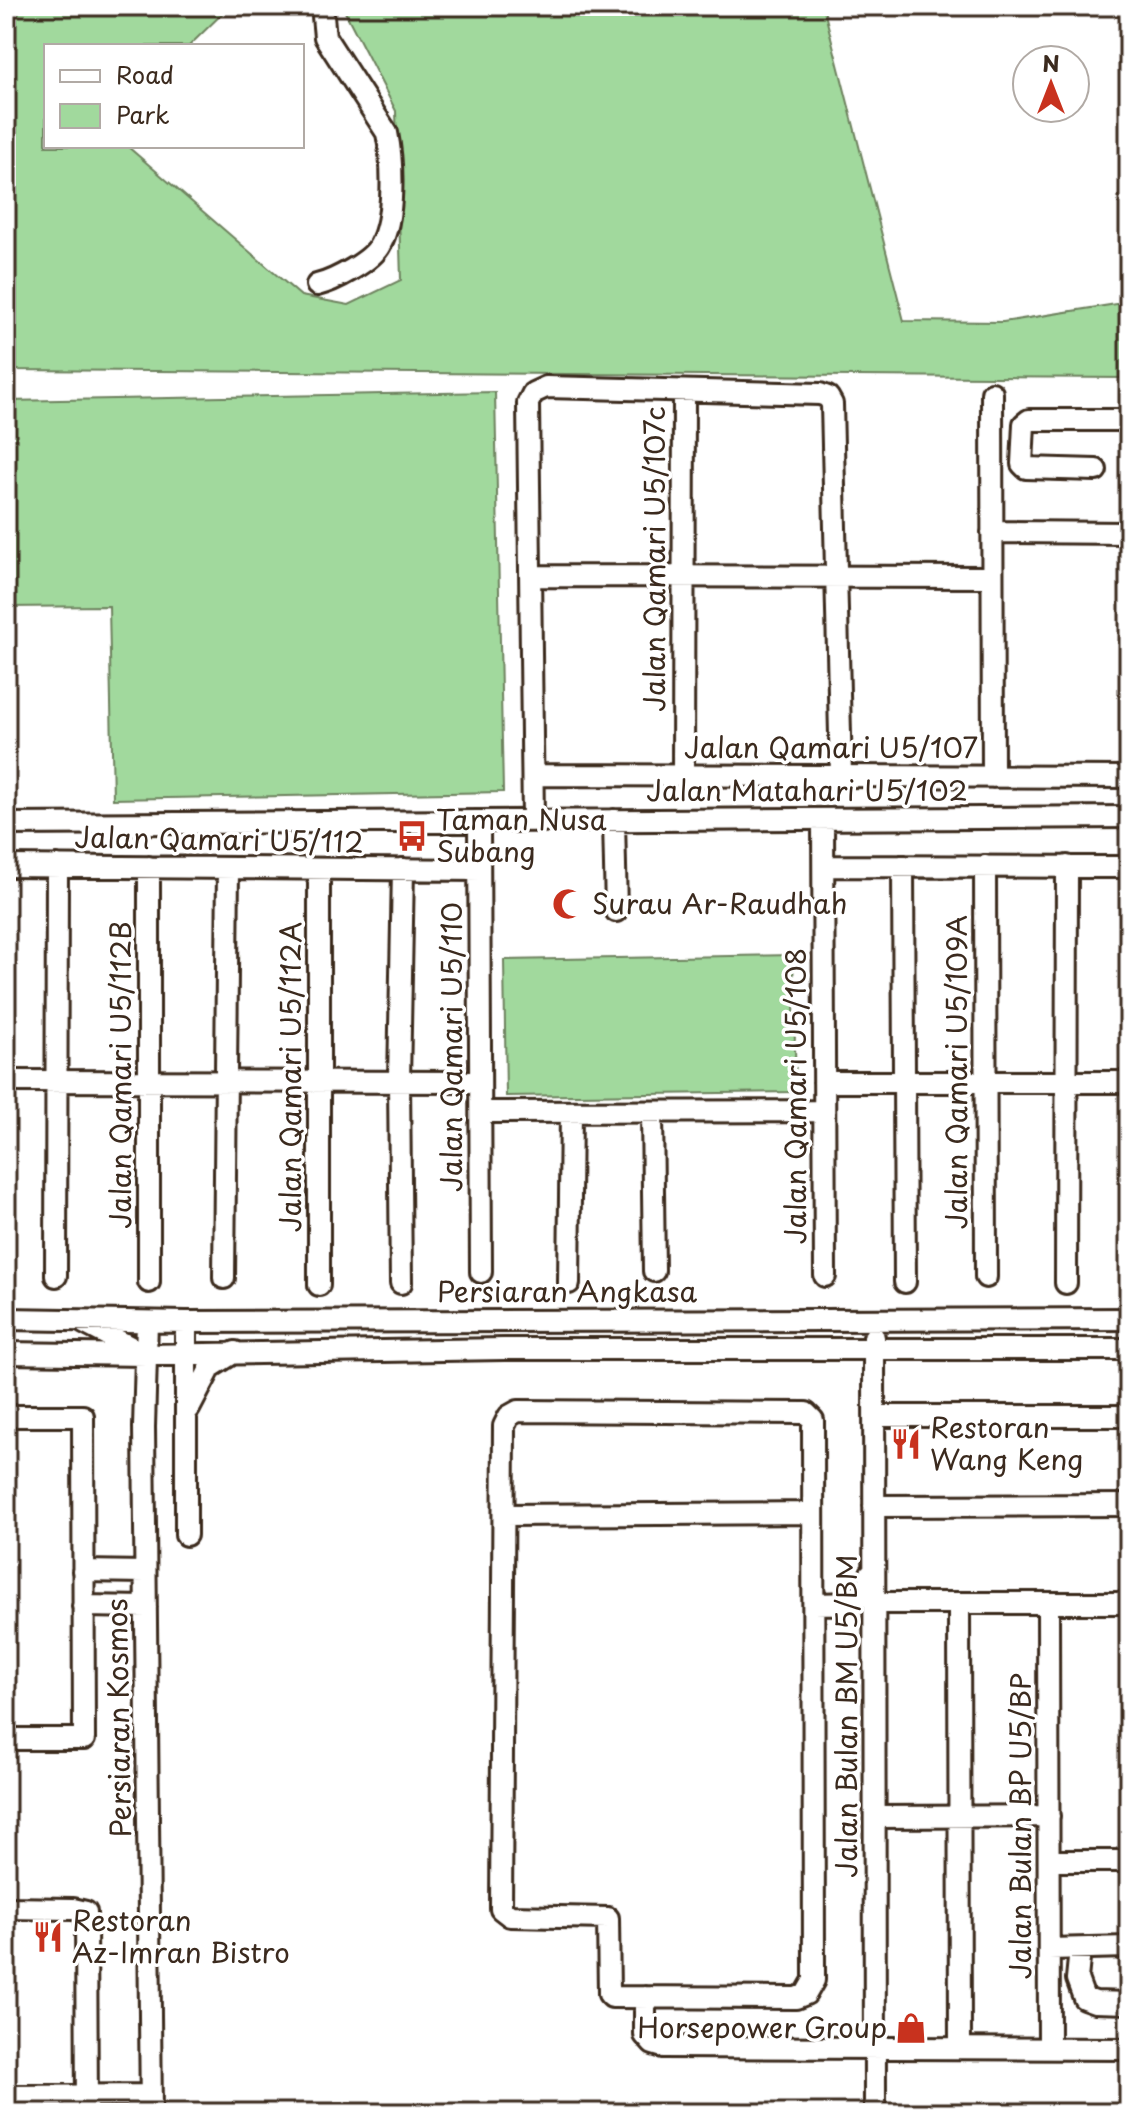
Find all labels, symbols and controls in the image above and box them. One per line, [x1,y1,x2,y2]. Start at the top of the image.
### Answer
legend [44,44,304,148]
north arrow [1011,44,1091,124]
text: N [1042,46,1060,79]
text: Road [116,56,174,92]
text: Park [116,96,170,132]
street label: Jalan Qamari U5/107c [632,406,675,712]
street label: Jalan Qamari U5/107 [684,725,978,768]
street label: Jalan Matahari U5/102 [646,768,968,811]
place label: Taman Nusa Subang [436,797,607,872]
street label: Jalan Qamari U5/112 [74,814,364,863]
bus stop icon: Taman Nusa Subang [395,819,429,853]
place label: Surau Ar-Raudhah [592,881,848,924]
mosque icon: Surau Ar-Raudhah [551,887,585,921]
street label: Jalan Qamari U5/110 [429,902,472,1192]
street label: Jalan Qamari U5/109A [934,915,977,1229]
street label: Jalan Qamari U5/112B [98,921,141,1229]
street label: Jalan Qamari U5/112A [268,922,311,1232]
street label: Jalan Qamari U5/108 [773,948,816,1244]
street label: Persiaran Angkasa [437,1269,697,1312]
place label: Restoran Wang Keng [930,1405,1083,1480]
restaurant icon: Restoran Wang Keng [889,1427,923,1461]
street label: Jalan Bulan BM U5/BM [824,1554,867,1878]
street label: Persiaran Kosmos [94,1598,141,1838]
street label: Jalan Bulan BP U5/BP [998,1673,1041,1979]
place label: Restoran Az-Imran Bistro [72,1898,290,1973]
restaurant icon: Restoran Az-Imran Bistro [31,1920,65,1954]
place label: Horsepower Group [637,2005,887,2048]
shop icon: Horsepower Group [894,2011,928,2045]

